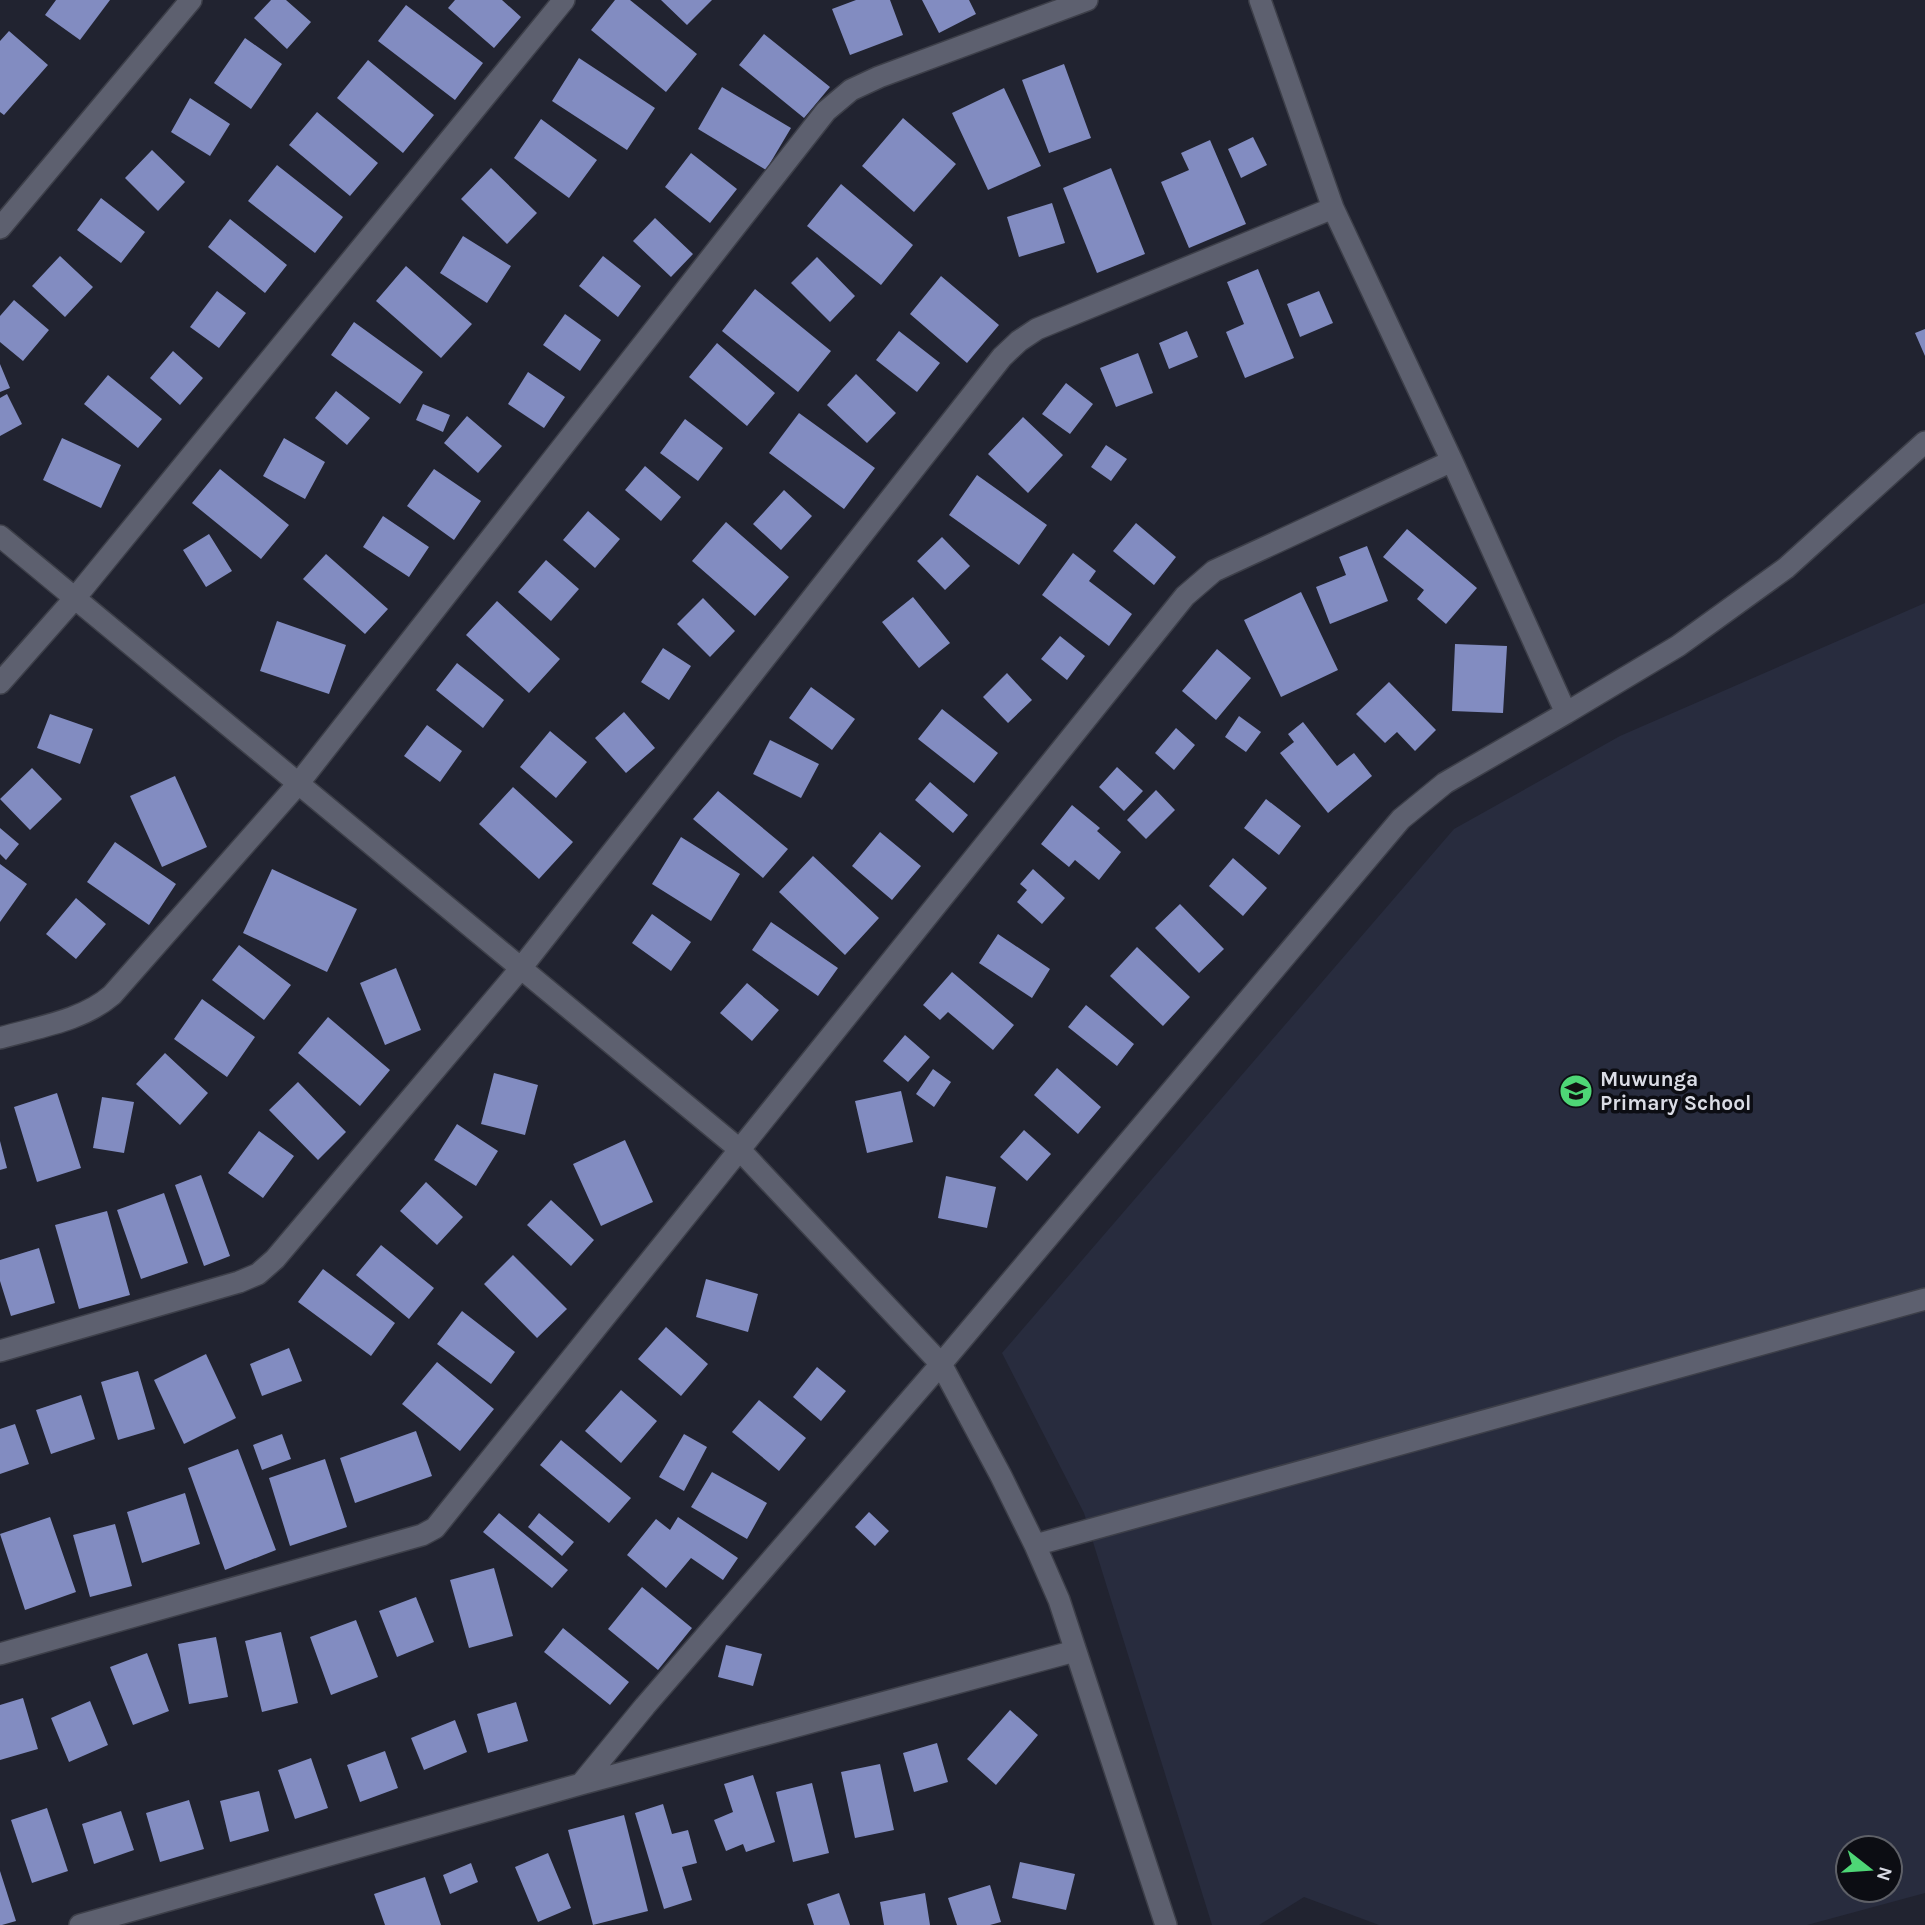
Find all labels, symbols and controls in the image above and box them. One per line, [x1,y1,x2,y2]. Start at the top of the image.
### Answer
place label: Muwunga Primary School [1600,1067,1751,1115]
school or university icon: Muwunga Primary School [1557,1072,1595,1110]
north arrow [1834,1834,1904,1904]
text: N [1872,1864,1897,1883]

